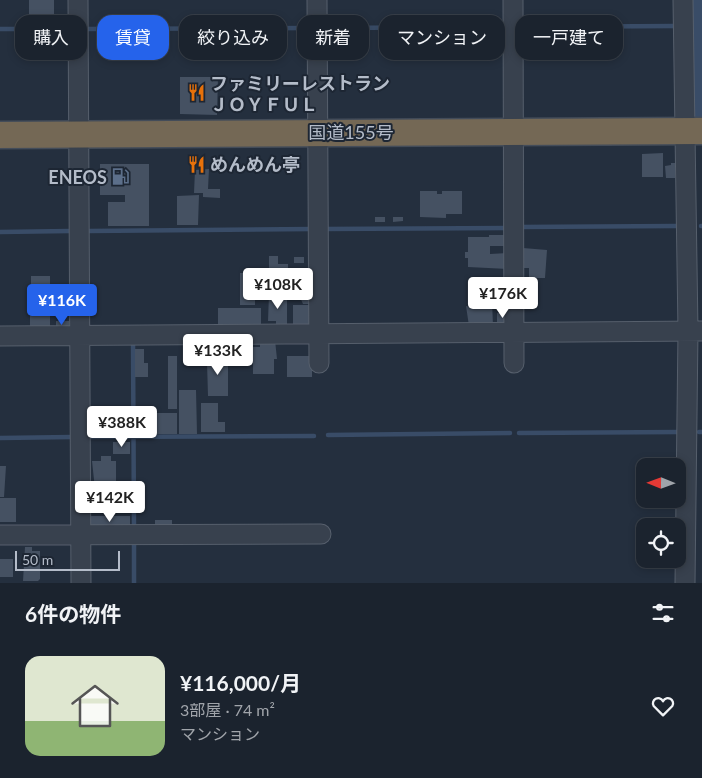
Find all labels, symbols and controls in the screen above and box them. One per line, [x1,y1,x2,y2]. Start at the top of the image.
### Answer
chip: 購入 [15,15,87,60]
chip: 賃貸 [97,15,169,60]
chip: 絞り込み [179,15,287,60]
chip: 新着 [297,15,369,60]
chip: マンション [379,15,505,60]
chip: 一戸建て [515,15,623,60]
place label: ファミリーレストラン ＪＯＹＦＵＬ [210,72,390,115]
restaurant icon: ファミリーレストラン ＪＯＹＦＵＬ [186,83,206,103]
street label: 国道155号 [308,121,394,143]
place label: めんめん亭 [210,153,300,175]
restaurant icon: めんめん亭 [186,154,206,174]
place label: ENEOS [48,166,107,188]
fuel station icon: ENEOS [111,167,131,187]
pin: ¥108K [243,268,313,310]
text: ¥108K [254,274,302,293]
pin: ¥176K [468,276,538,319]
text: ¥176K [479,283,527,302]
pin: ¥116K [27,284,97,326]
text: ¥116K [38,290,86,309]
pin: ¥133K [183,334,253,376]
text: ¥133K [194,340,242,359]
pin: ¥388K [87,406,157,448]
text: ¥388K [98,412,146,431]
north arrow [636,458,686,508]
map controls [636,458,686,568]
pin: ¥142K [75,480,145,523]
text: ¥142K [86,487,134,506]
button: locate [636,518,686,568]
scale bar [15,548,120,571]
text: 50 m [22,551,53,568]
icon: filters [649,599,677,627]
text: 6件の物件 [25,601,121,626]
text: ¥116,000/月 [180,670,301,695]
icon: home [65,676,125,736]
icon: heart [649,692,677,720]
text: 3部屋 · 74 m² [180,700,275,719]
text: マンション [180,724,260,743]

